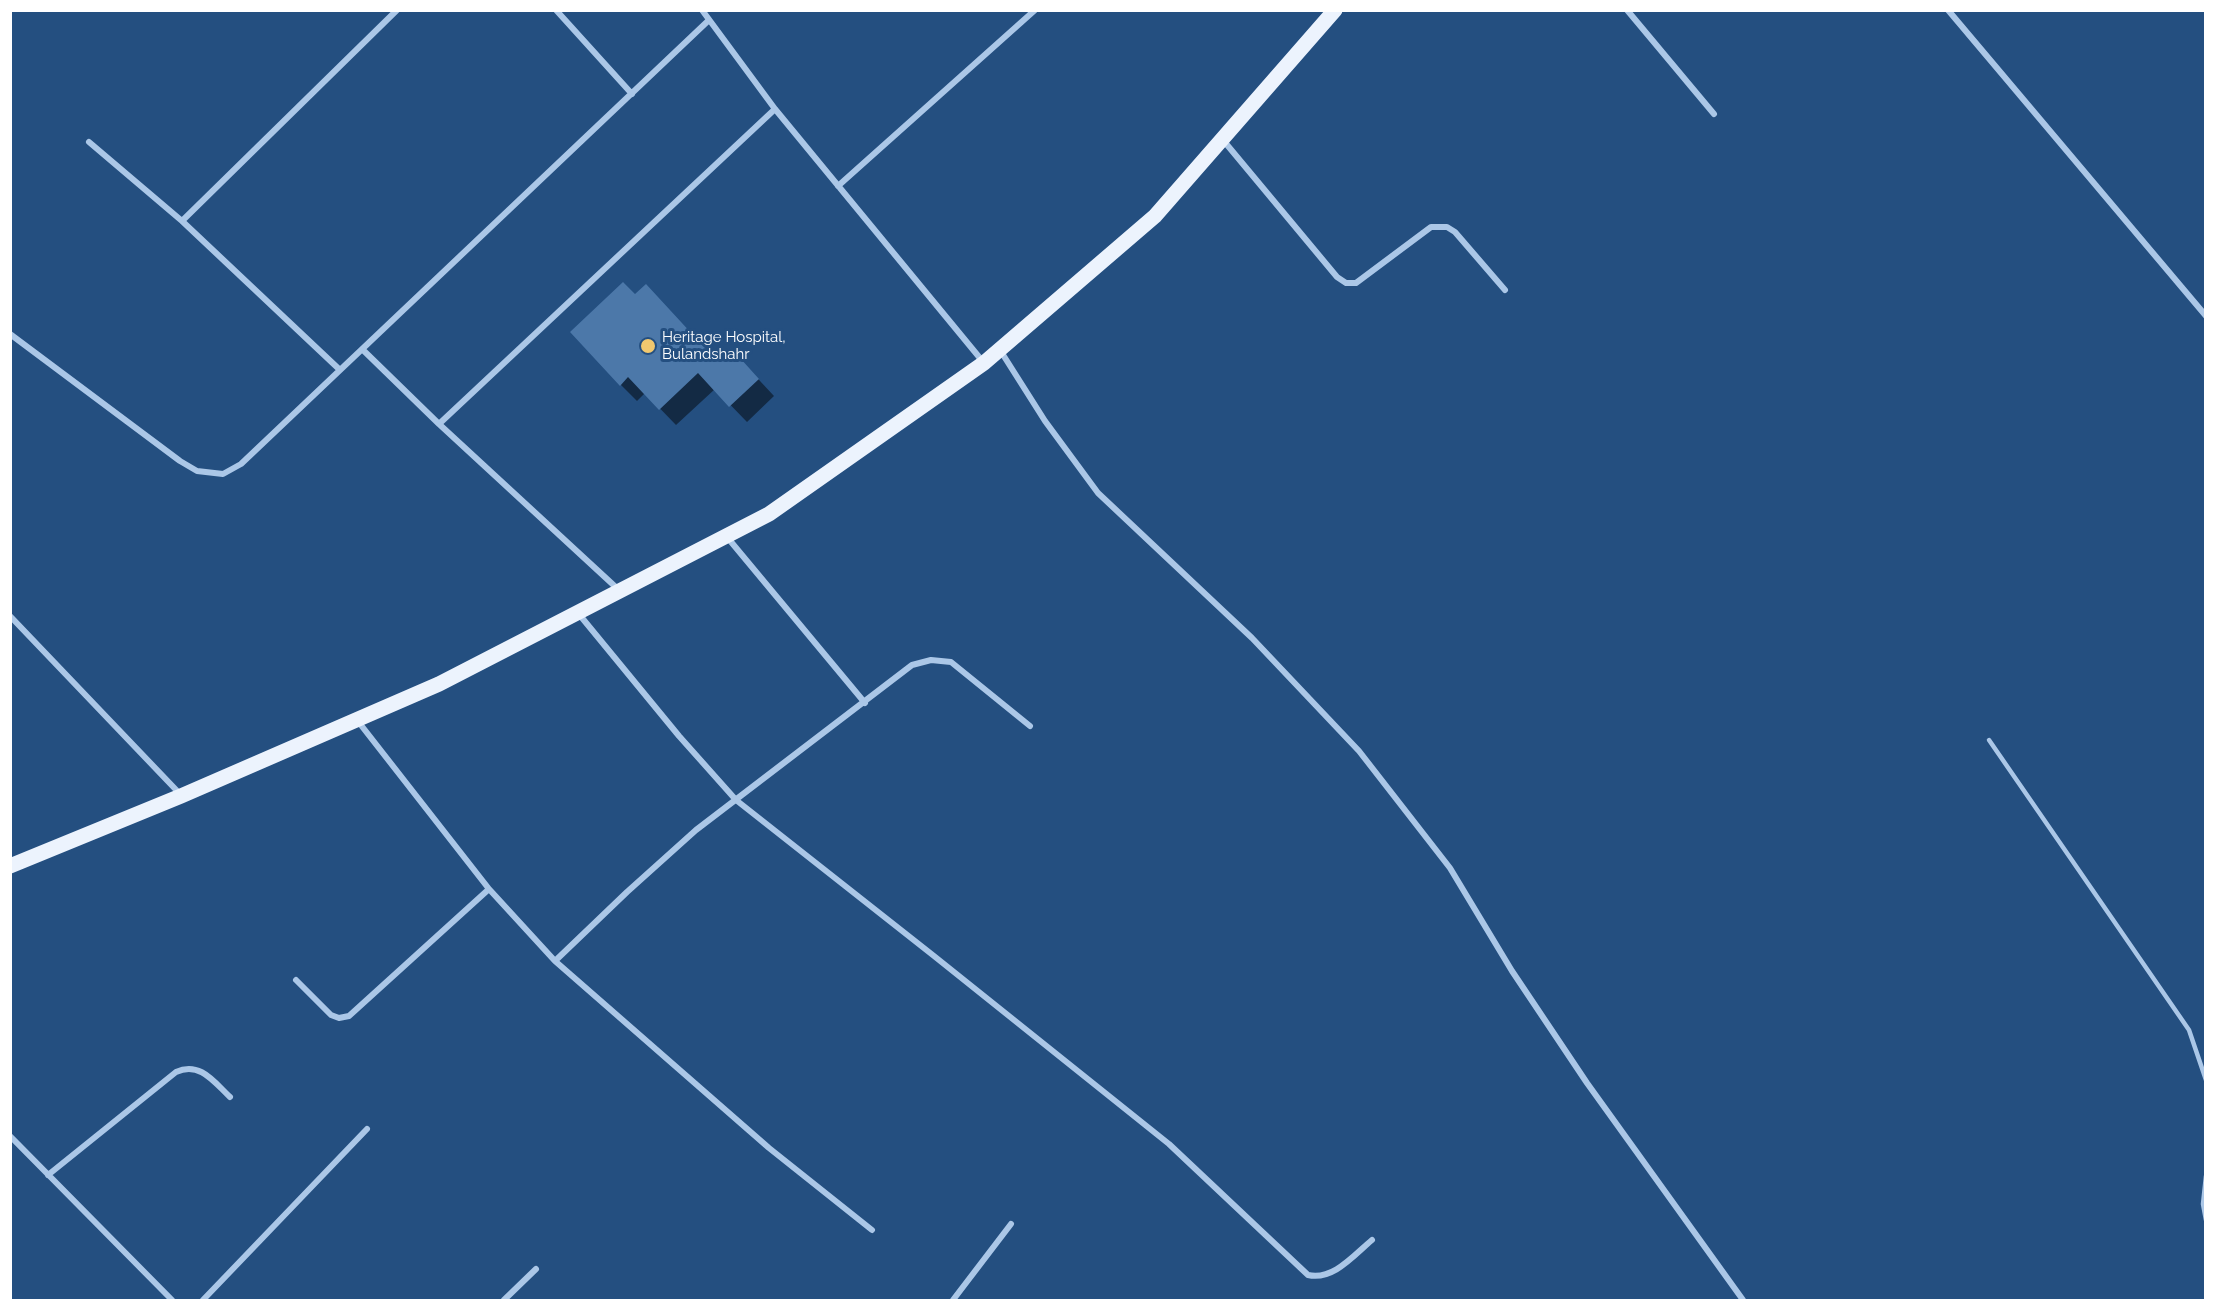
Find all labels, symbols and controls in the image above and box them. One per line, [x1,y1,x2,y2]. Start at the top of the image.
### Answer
place label: Heritage Hospital, Bulandshahr [662,328,786,363]
marker: Heritage Hospital, Bulandshahr [639,337,657,355]

